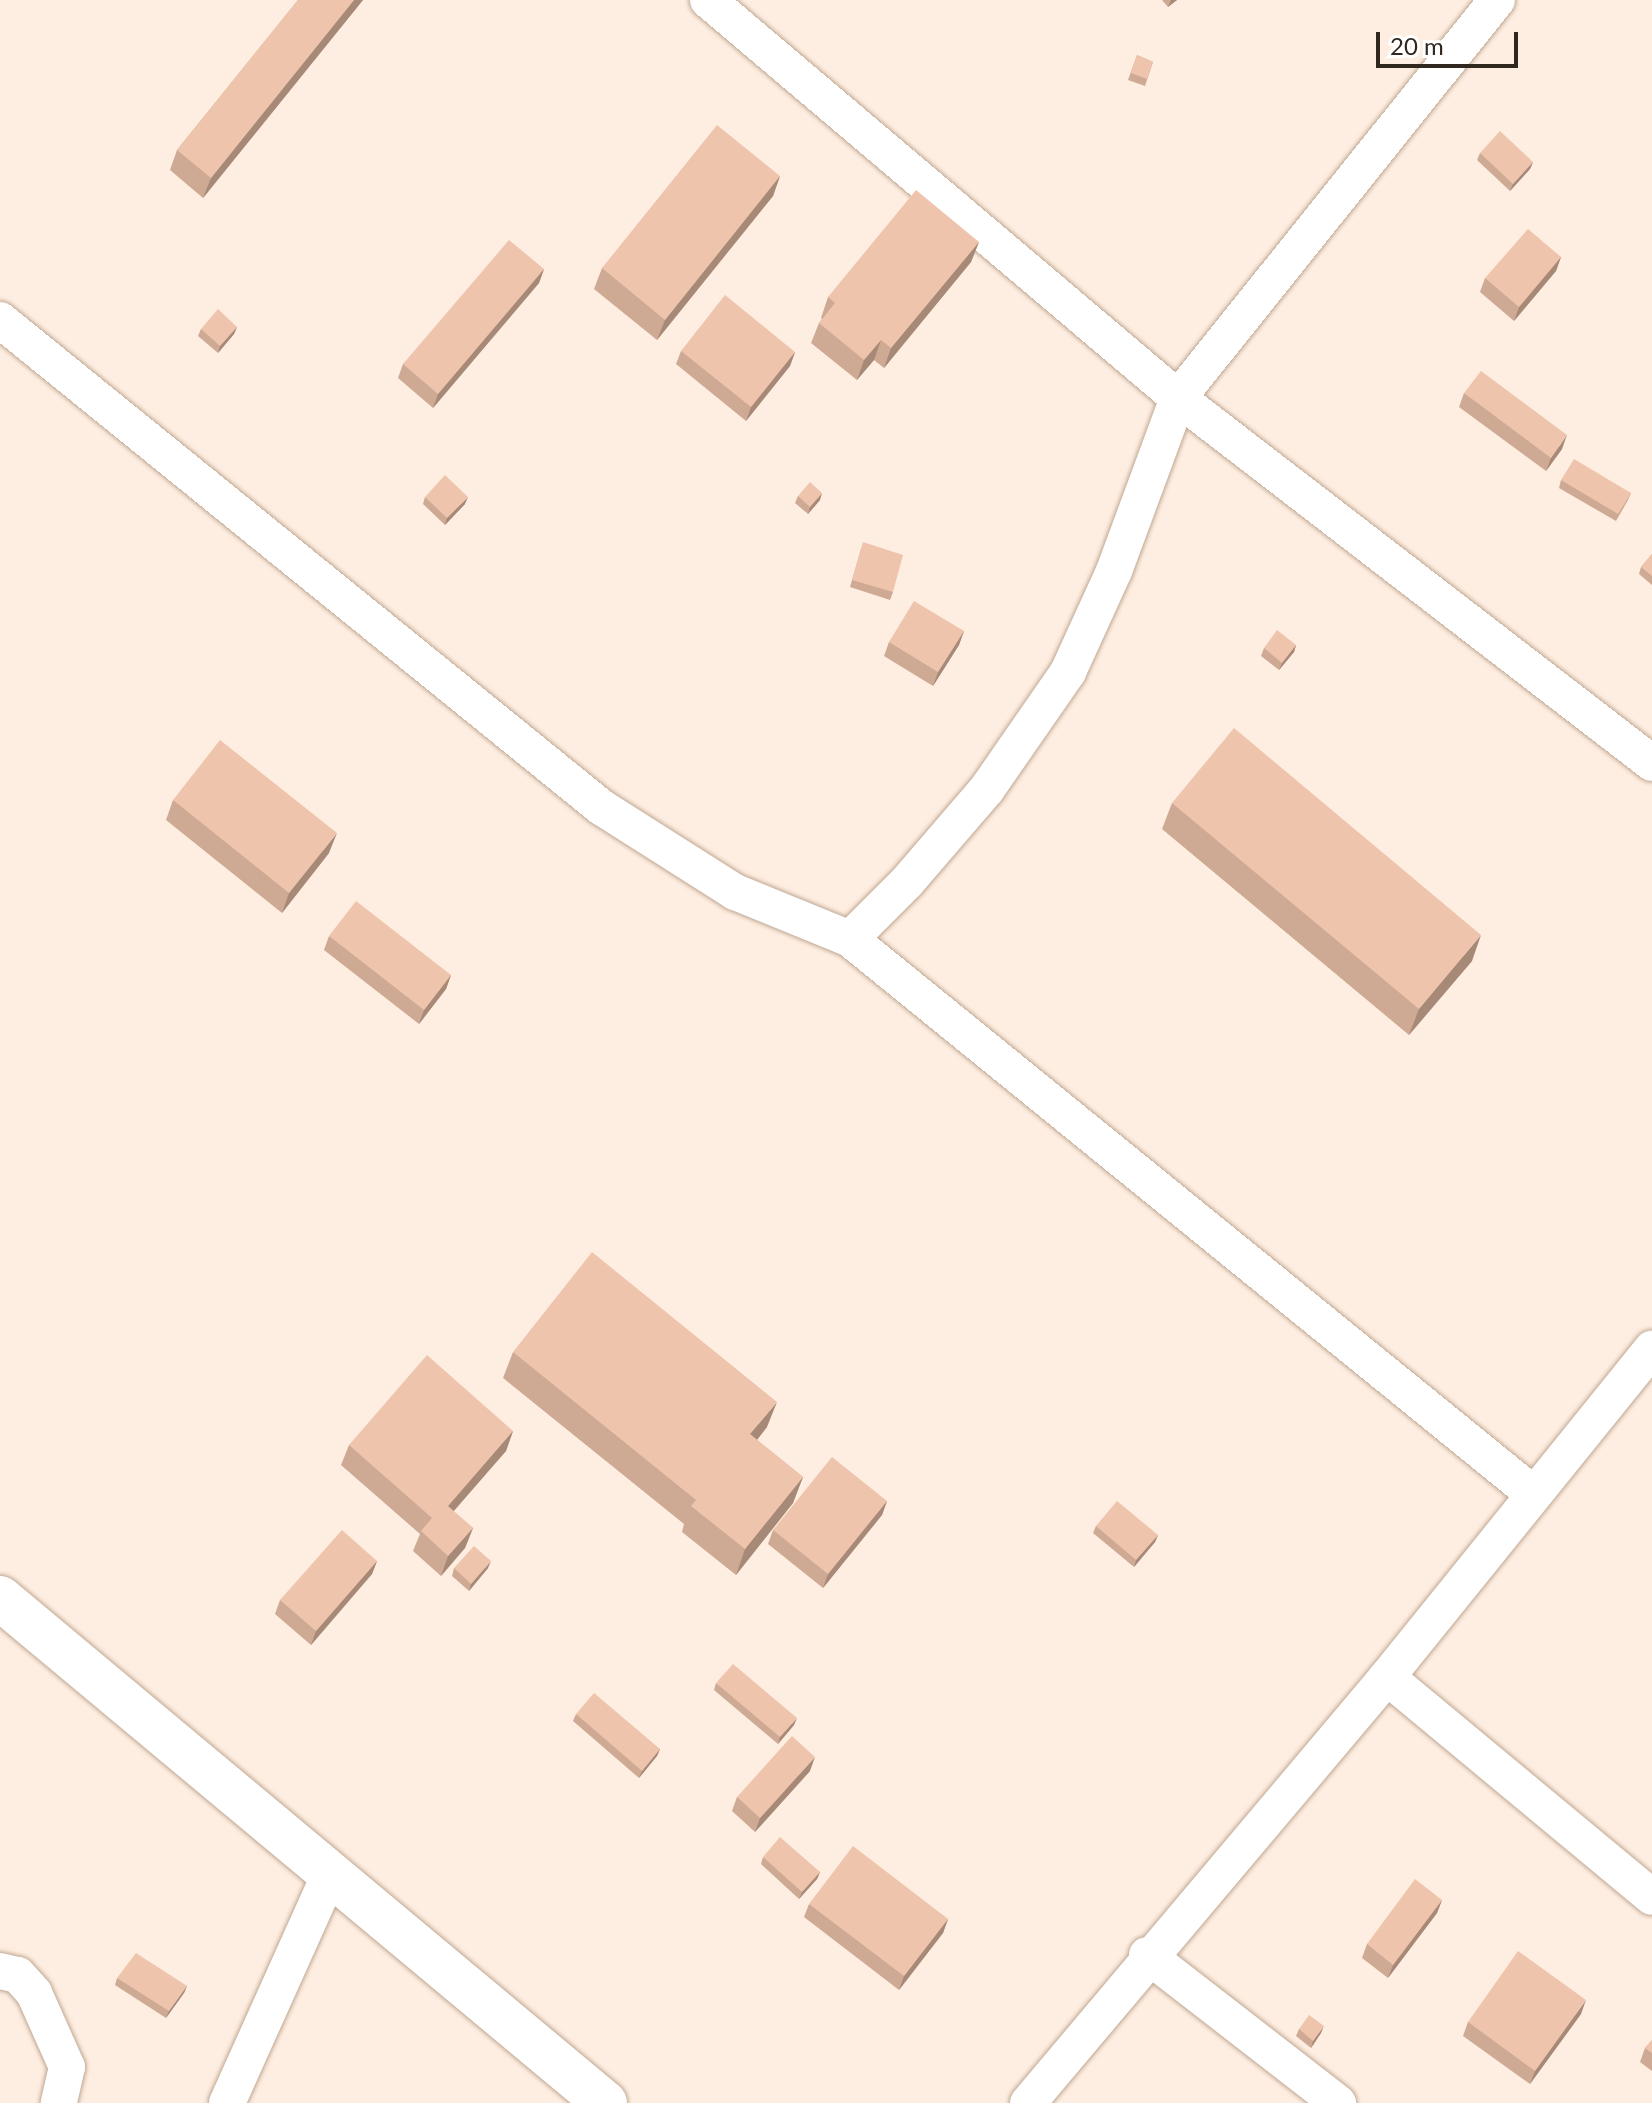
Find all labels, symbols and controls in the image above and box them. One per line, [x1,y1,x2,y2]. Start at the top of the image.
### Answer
scale bar [1380,16,1522,66]
text: 20 m [1390,31,1444,60]

